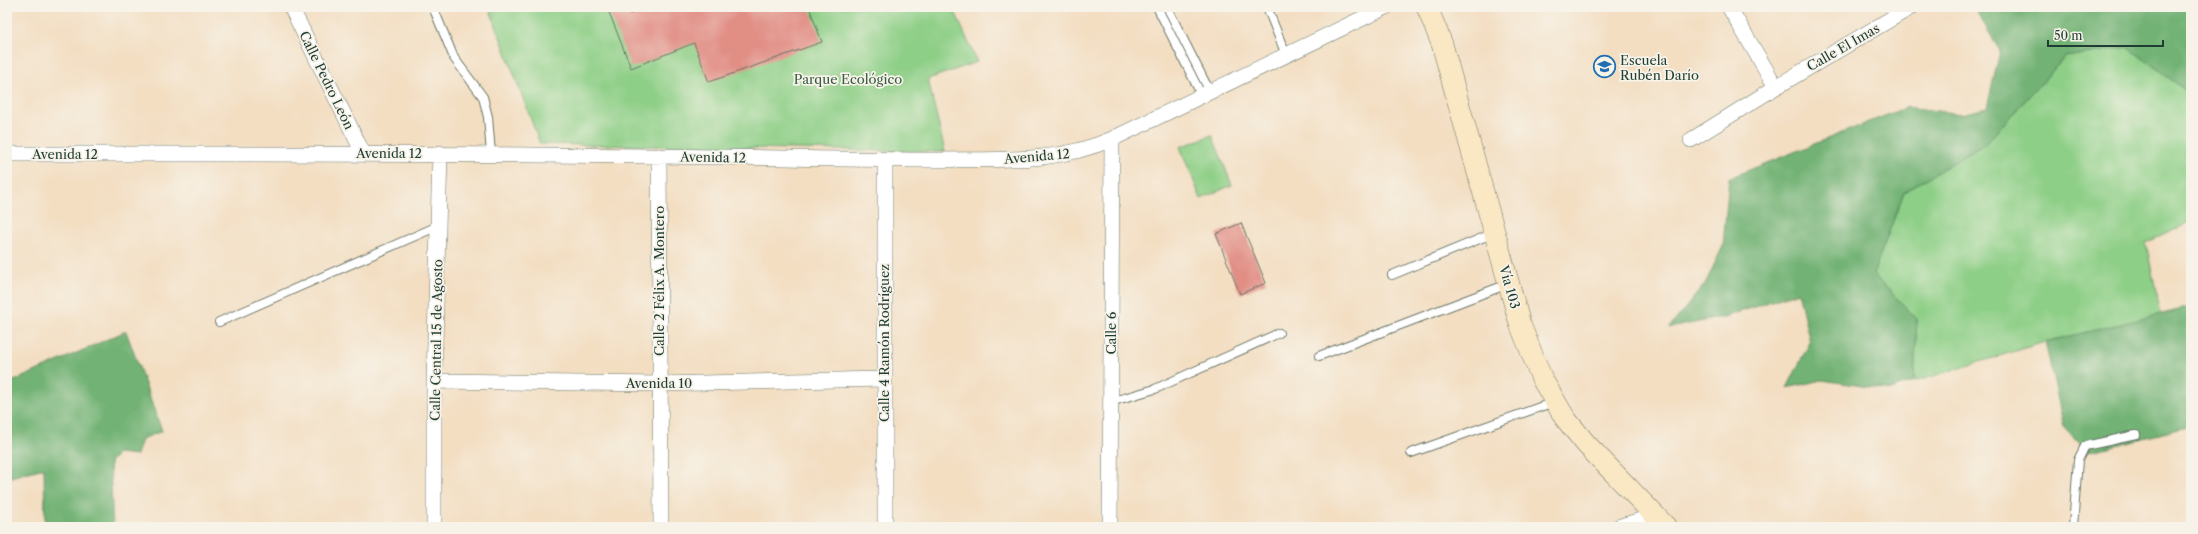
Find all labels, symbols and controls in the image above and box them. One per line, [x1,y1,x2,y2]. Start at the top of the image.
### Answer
street label: Calle El Imas [1804,20,1882,74]
scale bar [2048,22,2163,48]
street label: Calle Pedro León [296,28,358,132]
text: 50 m [2054,28,2083,43]
place label: Escuela Rubén Darío [1620,52,1699,83]
school or university icon: Escuela Rubén Darío [1592,54,1618,80]
park label: Parque Ecológico [794,71,902,87]
street label: Avenida 12 [355,145,422,161]
street label: Avenida 12 [1002,145,1071,167]
street label: Avenida 12 [31,146,98,162]
street label: Avenida 12 [679,148,746,166]
street label: Calle 2 Félix A. Montero [651,206,667,356]
street label: Calle Central 15 de Agosto [427,259,445,421]
street label: Vía 103 [1496,263,1524,310]
street label: Calle 4 Ramón Rodríguez [876,264,892,422]
street label: Calle 6 [1103,311,1119,354]
street label: Avenida 10 [625,375,692,391]

